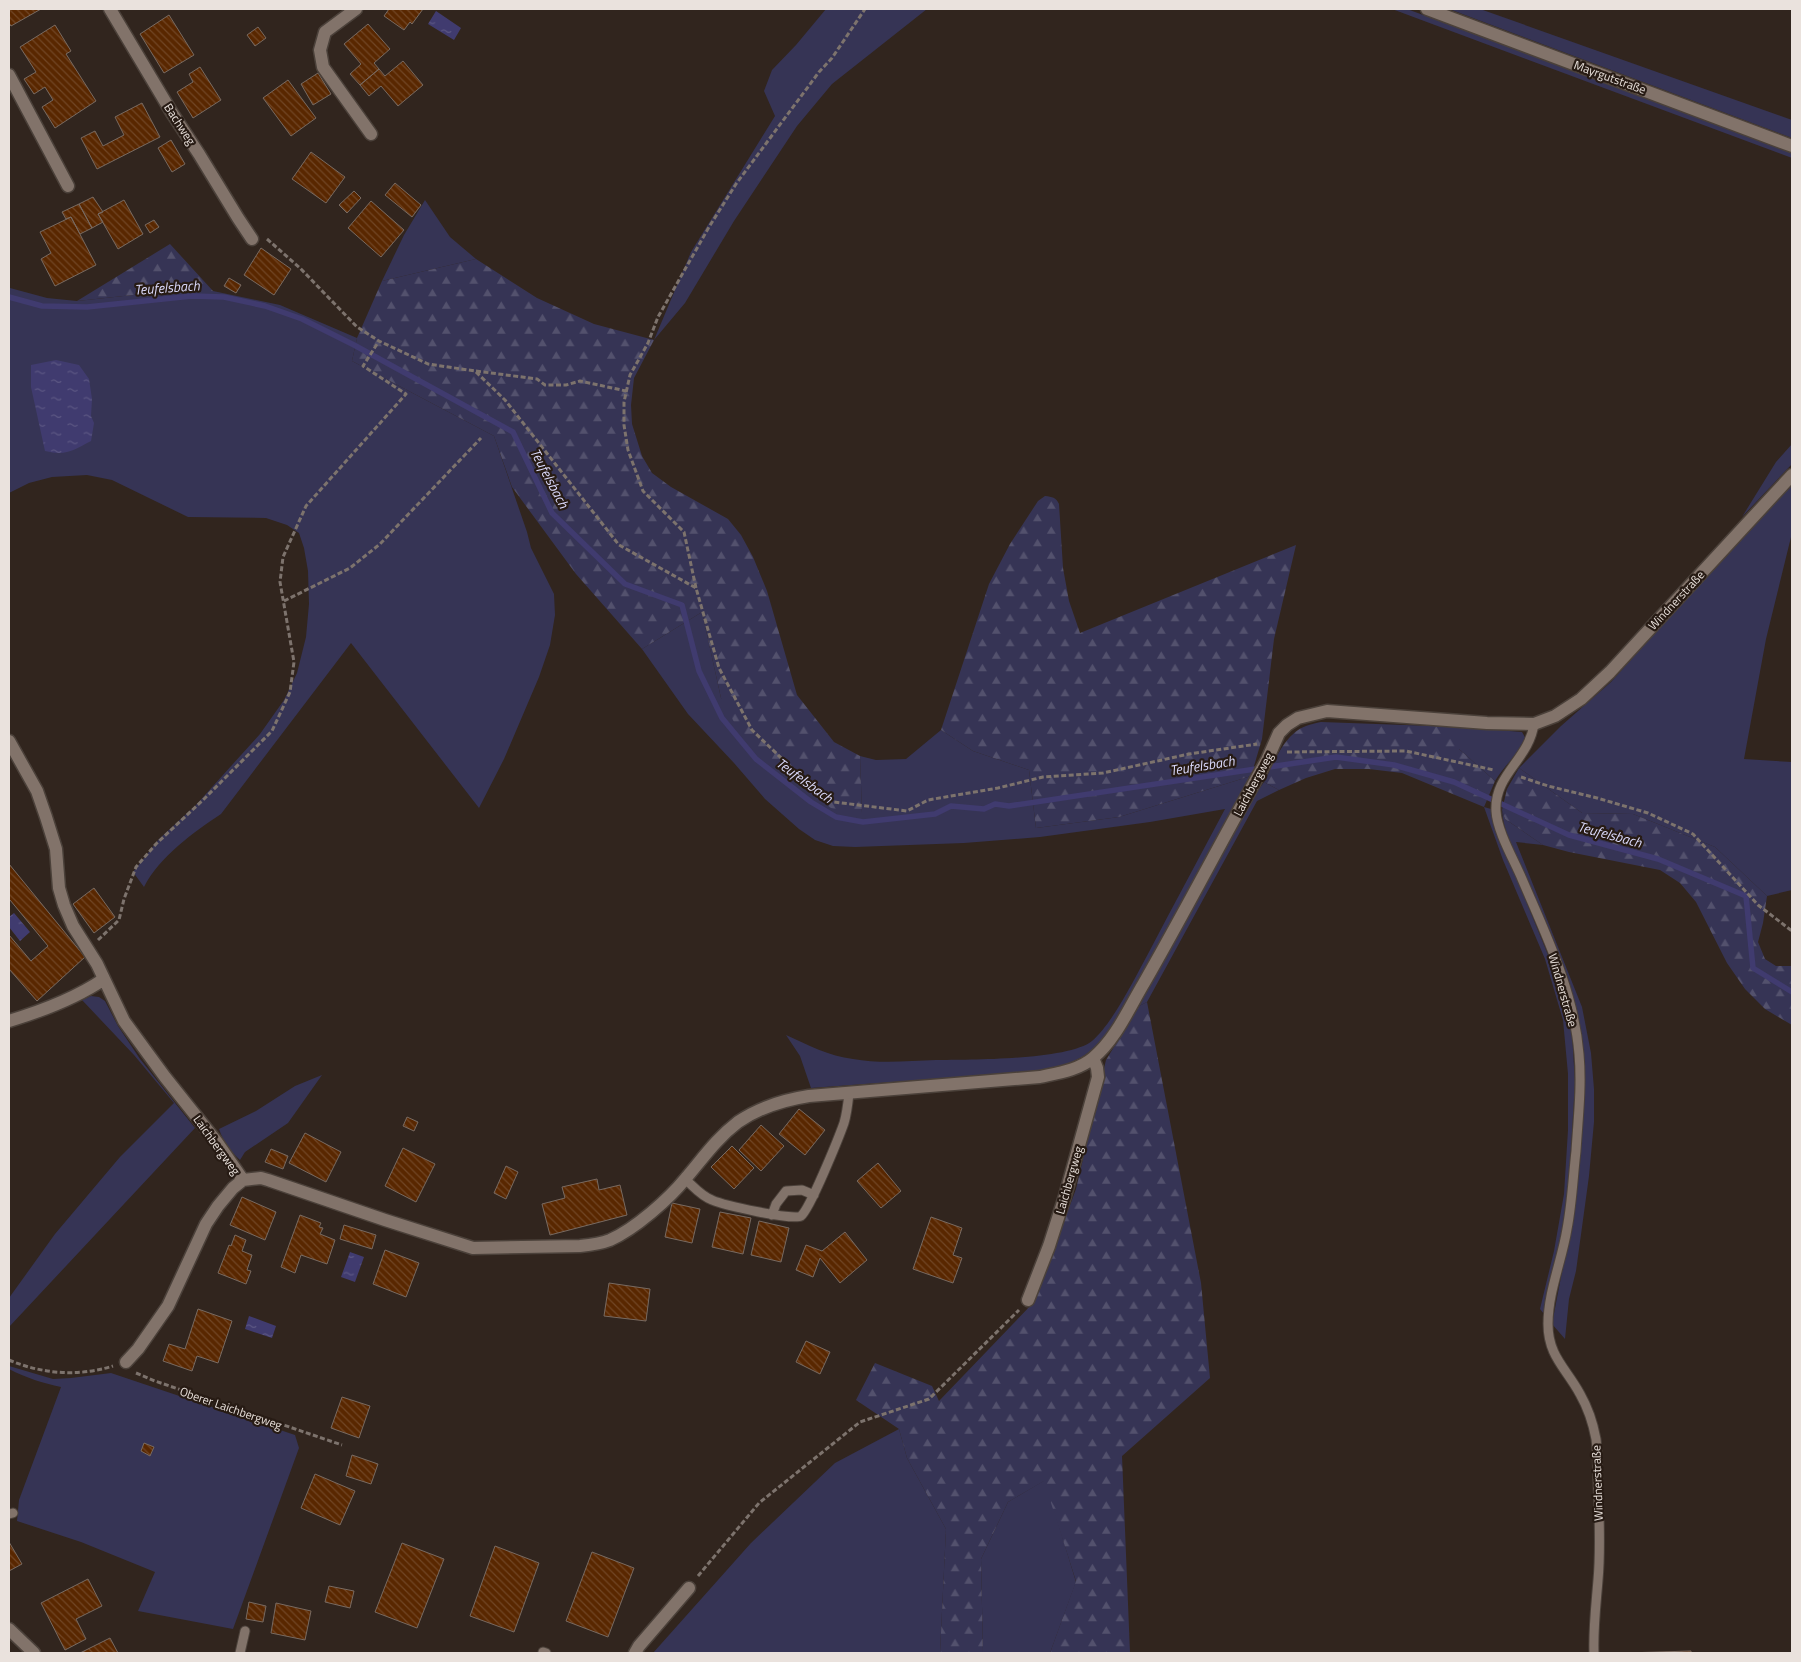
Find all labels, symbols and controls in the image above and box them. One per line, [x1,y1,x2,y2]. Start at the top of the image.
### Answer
street label: Mayrgutstraße [1571,55,1649,99]
street label: Bachweg [159,99,201,149]
water label: Teufelsbach [134,274,201,300]
water label: Teufelsbach [525,444,575,513]
street label: Windnerstraße [1643,566,1709,634]
water label: Teufelsbach [1168,749,1237,780]
street label: Laichbergweg [1228,749,1278,819]
water label: Teufelsbach [772,752,838,808]
water label: Teufelsbach [1576,815,1645,853]
street label: Windnerstraße [1543,951,1583,1029]
street label: Laichbergweg [189,1111,245,1179]
street label: Laichbergweg [1050,1144,1088,1216]
street label: Oberer Laichbergweg [177,1382,285,1434]
street label: Windnerstraße [1586,1445,1608,1521]

